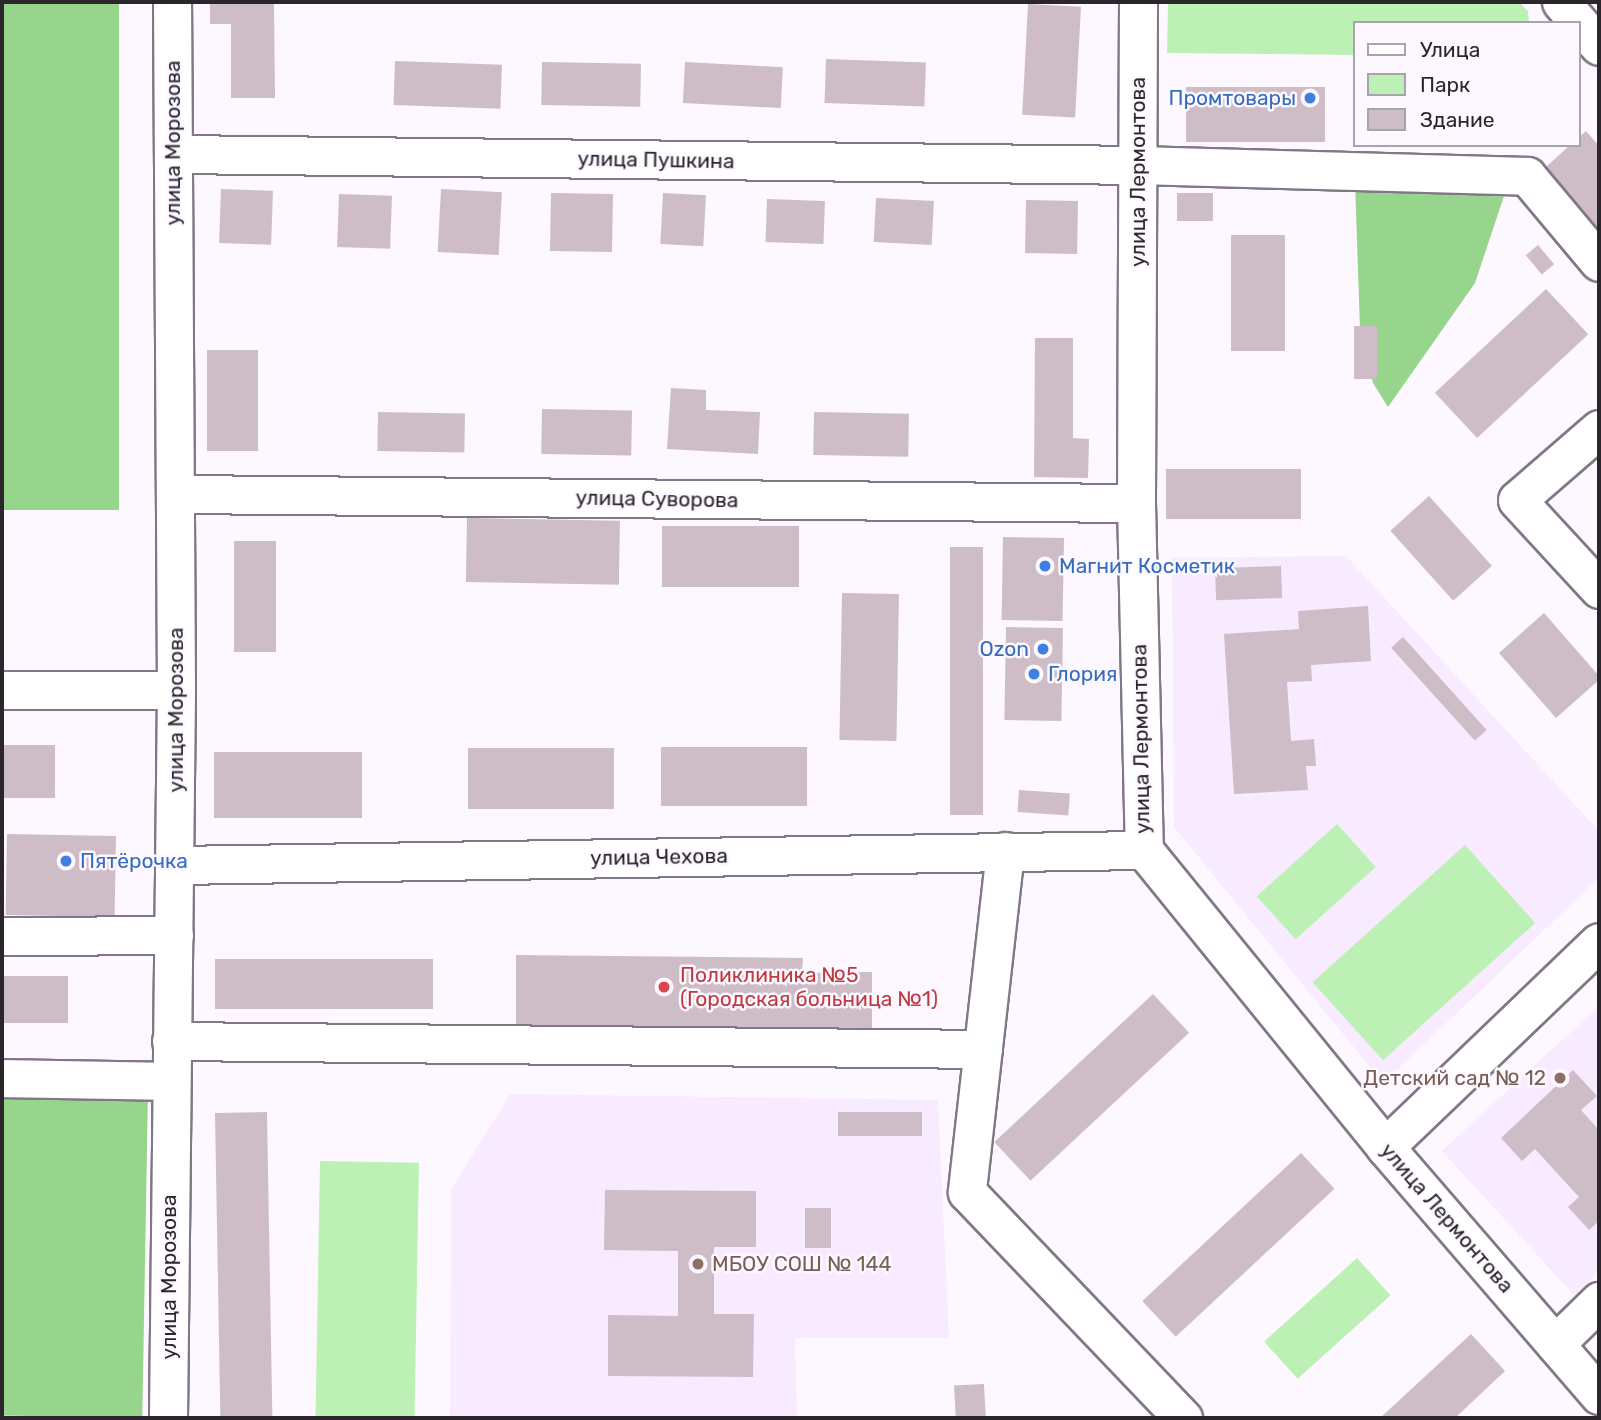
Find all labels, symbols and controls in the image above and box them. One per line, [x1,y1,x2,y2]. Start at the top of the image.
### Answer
legend [1352,21,1580,147]
text: Улица [1420,37,1480,62]
street label: улица Морозова [160,60,186,226]
text: Парк [1420,72,1470,97]
street label: улица Лермонтова [1125,77,1151,267]
place label: Промтовары [1169,85,1296,111]
marker: Промтовары [1302,90,1318,106]
text: Здание [1420,107,1495,132]
street label: улица Пушкина [577,146,735,174]
street label: улица Суворова [575,485,739,513]
place label: Магнит Косметик [1059,553,1235,579]
marker: Магнит Косметик [1037,558,1053,574]
street label: улица Морозова [163,627,189,793]
place label: Ozon [979,636,1029,662]
marker: Ozon [1035,641,1051,657]
street label: улица Лермонтова [1127,644,1155,834]
place label: Глория [1048,661,1117,687]
marker: Глория [1026,666,1042,682]
street label: улица Чехова [590,843,728,871]
place label: Пятёрочка [80,848,188,874]
marker: Пятёрочка [58,853,74,869]
place label: Поликлиника №5 (Городская больница №1) [680,962,938,1012]
marker: Поликлиника №5 (Городская больница №1) [654,977,674,997]
place label: Детский сад № 12 [1363,1065,1546,1091]
marker: Детский сад № 12 [1552,1070,1568,1086]
street label: улица Лермонтова [1375,1138,1519,1298]
street label: улица Морозова [156,1194,182,1360]
place label: МБОУ СОШ № 144 [712,1251,892,1277]
marker: МБОУ СОШ № 144 [690,1256,706,1272]

